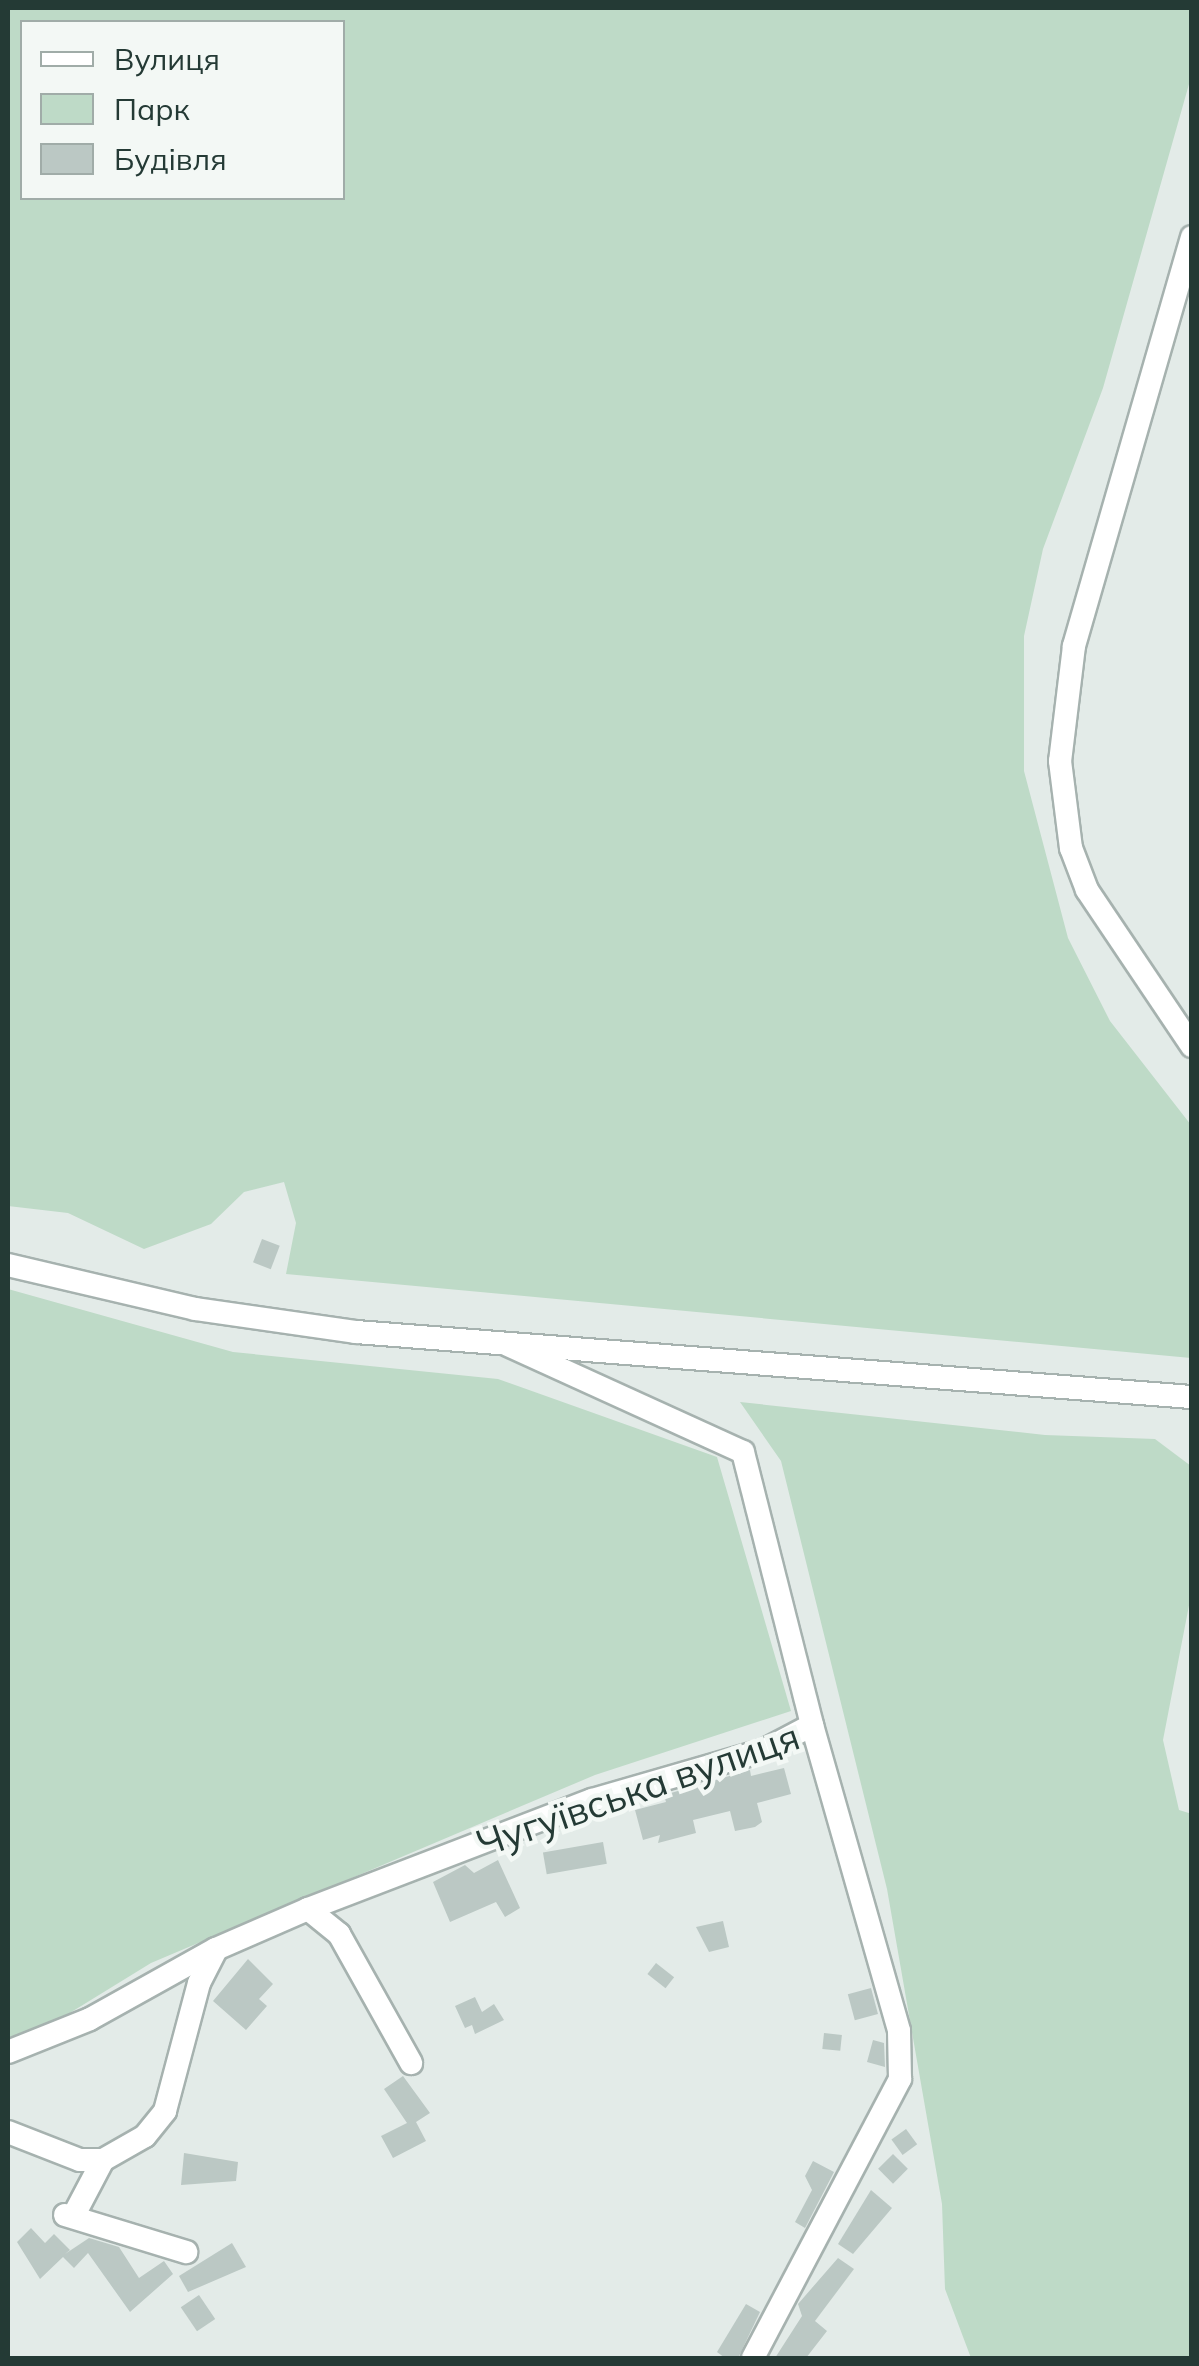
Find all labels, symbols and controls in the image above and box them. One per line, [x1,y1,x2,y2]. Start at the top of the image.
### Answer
legend [20,20,345,200]
text: Вулиця [114,40,220,78]
text: Парк [114,90,190,128]
text: Будівля [114,140,227,178]
street label: Чугуївська вулиця [471,1713,805,1867]

